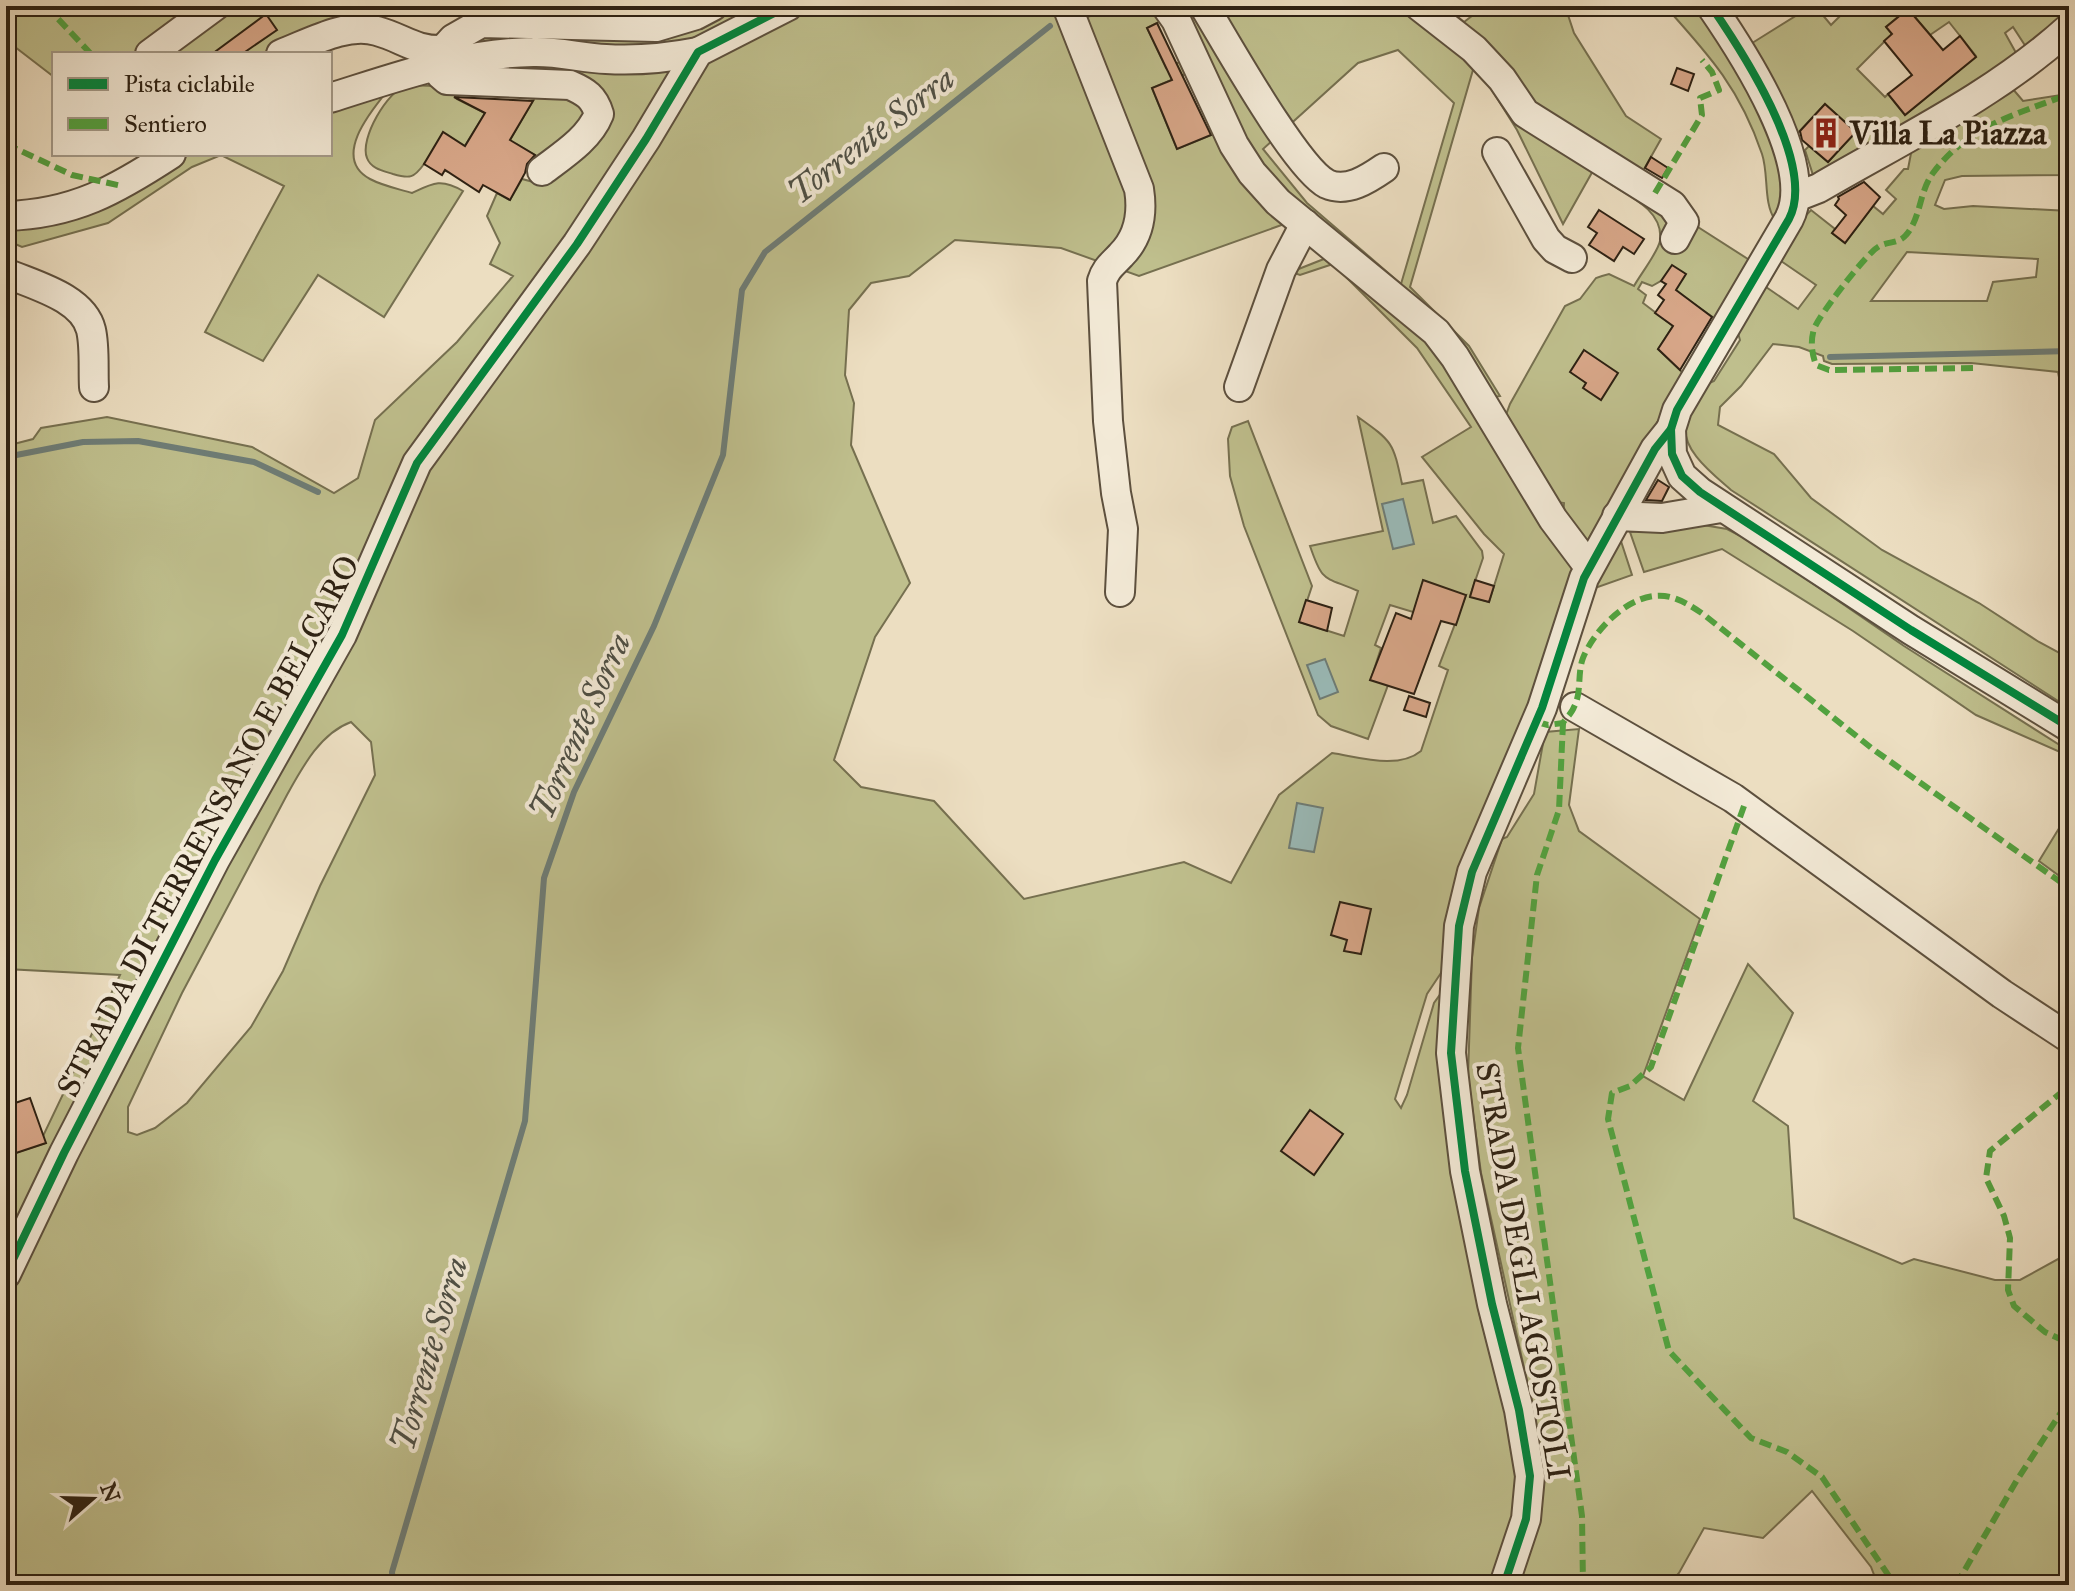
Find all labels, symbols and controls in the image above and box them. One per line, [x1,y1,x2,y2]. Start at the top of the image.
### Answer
legend [52,52,332,156]
water label: Torrente Sorra [780,57,962,213]
text: Pista ciclabile [124,69,255,99]
text: Sentiero [124,109,207,139]
place label: Villa La Piazza [1849,114,2048,153]
building icon: Villa La Piazza [1809,116,1843,150]
street label: STRADA DI TERRENSANO E BELCARO [48,549,368,1103]
water label: Torrente Sorra [521,627,639,825]
street label: STRADA DEGLI AGOSTOLI [1467,1059,1579,1483]
water label: Torrente Sorra [382,1252,476,1456]
north arrow [52,1459,132,1539]
text: N [94,1479,126,1506]

